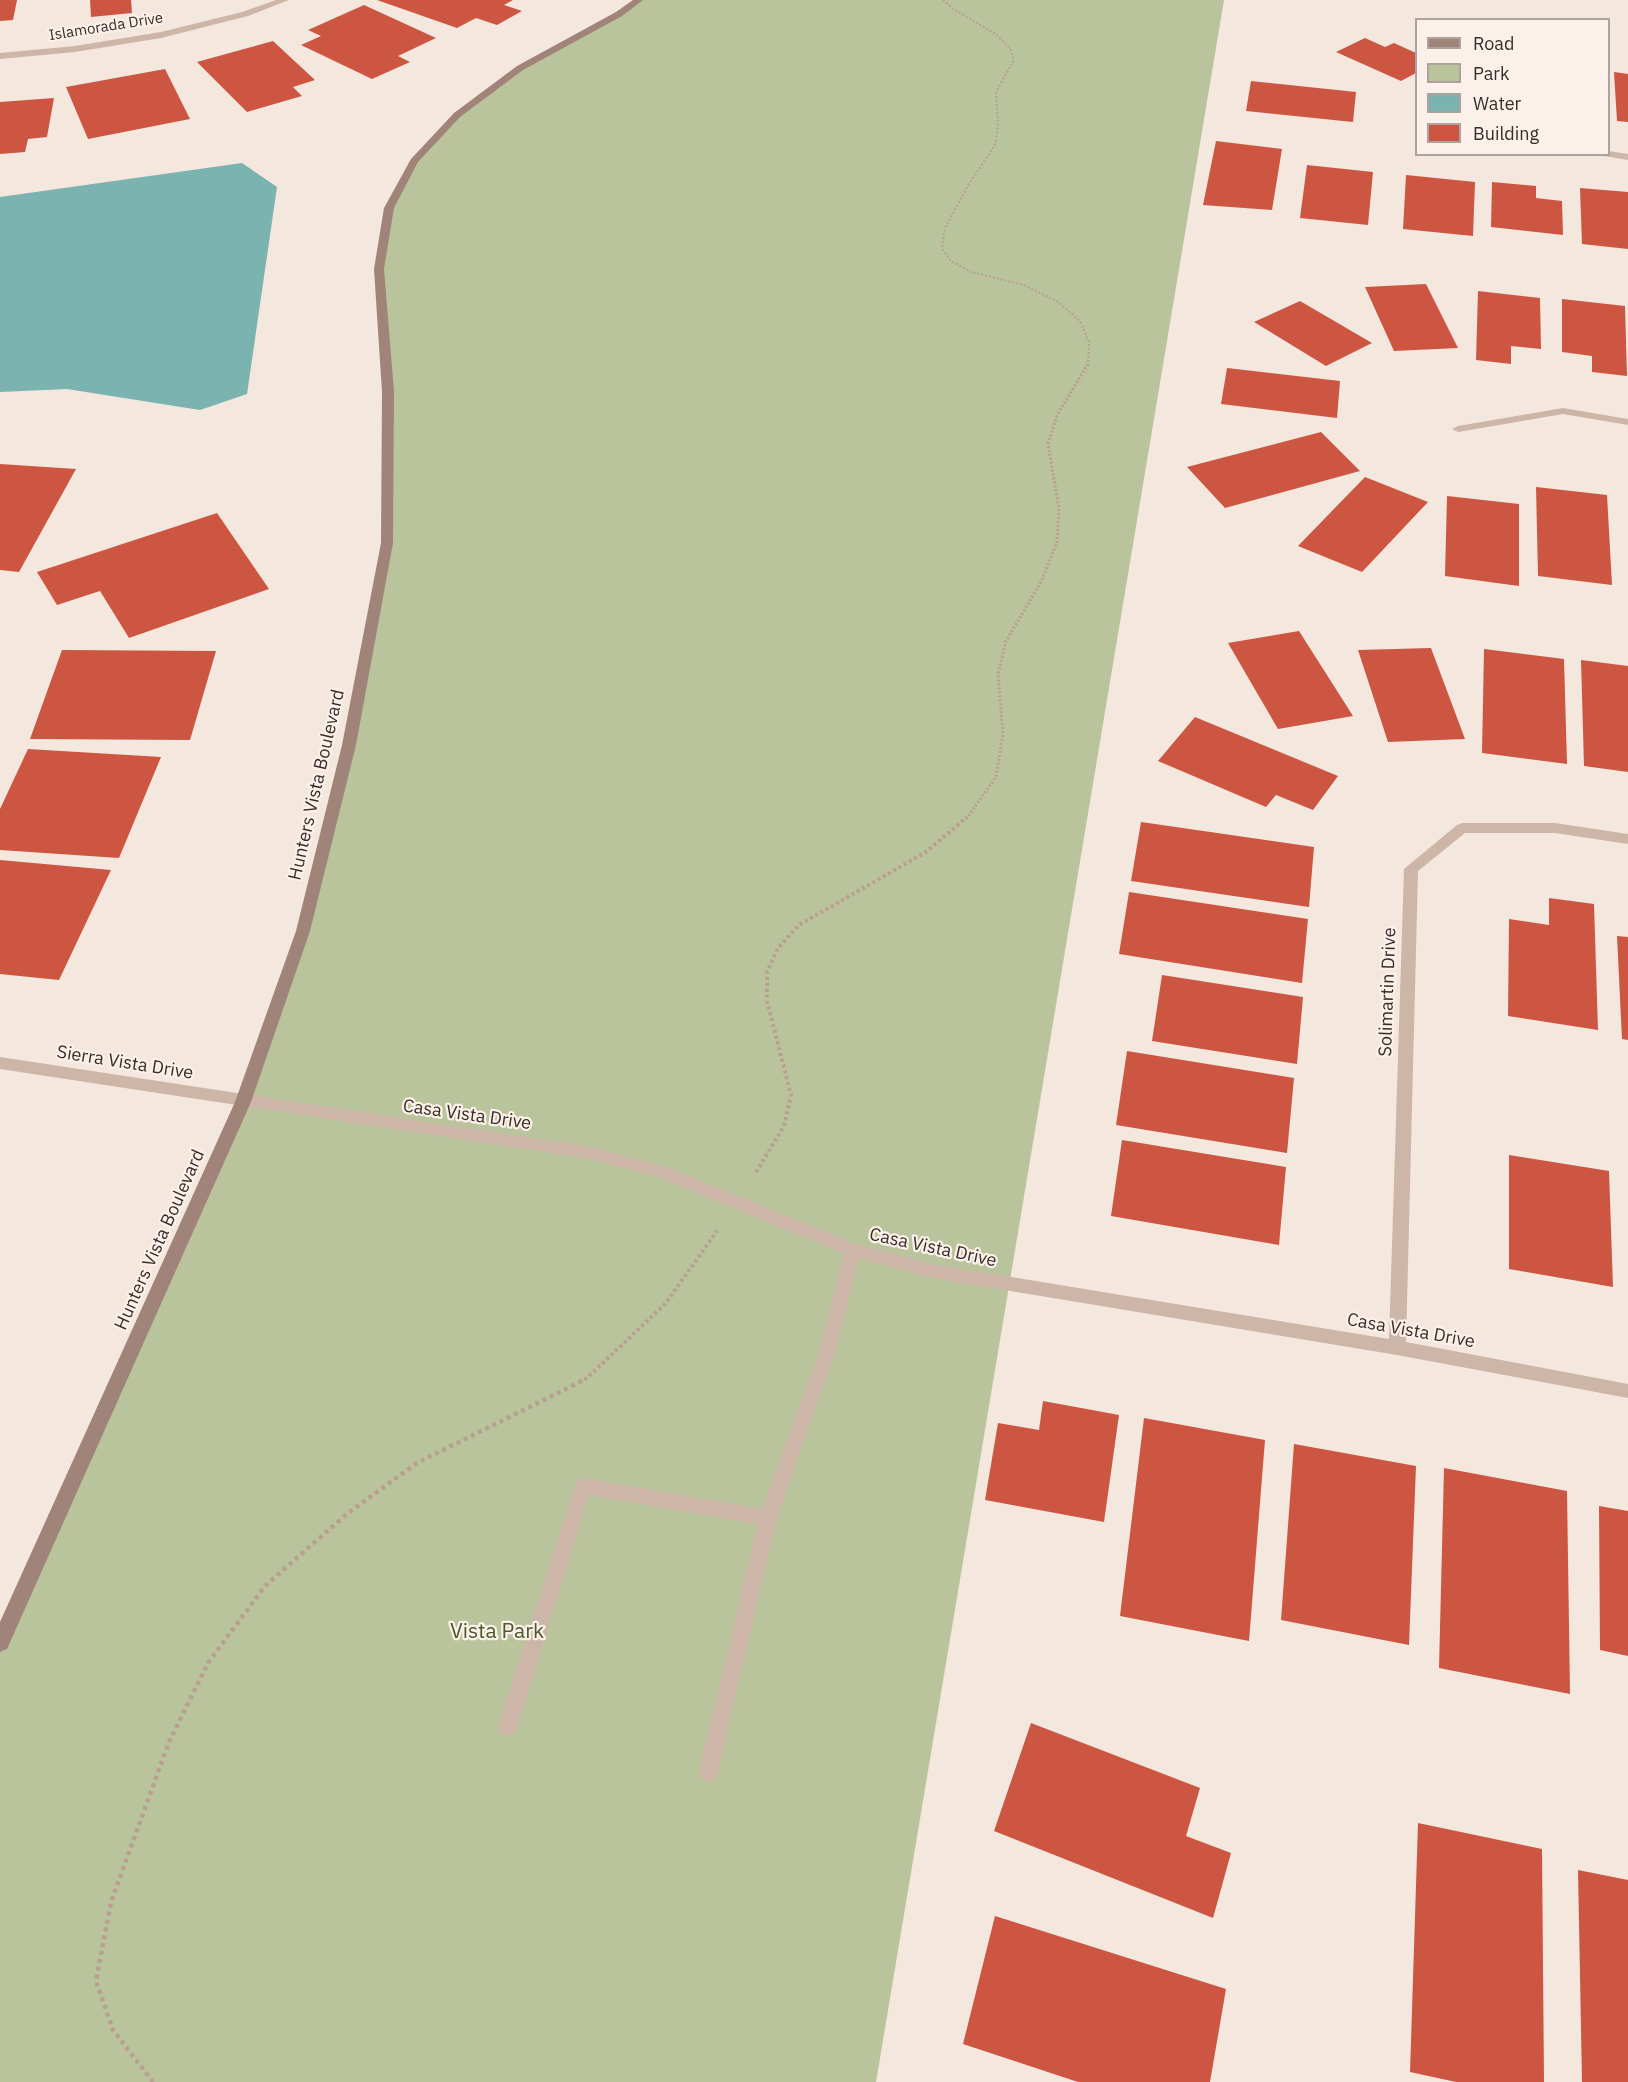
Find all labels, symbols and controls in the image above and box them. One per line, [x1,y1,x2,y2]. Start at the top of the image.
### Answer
street label: Islamorada Drive [48,9,164,45]
legend [1415,18,1610,156]
text: Road [1473,32,1514,55]
text: Park [1473,62,1509,85]
text: Water [1473,92,1521,115]
text: Building [1473,122,1539,145]
street label: Hunters Vista Boulevard [285,688,349,882]
street label: Solimartin Drive [1375,927,1401,1057]
street label: Sierra Vista Drive [55,1042,195,1084]
street label: Casa Vista Drive [401,1095,533,1135]
street label: Hunters Vista Boulevard [110,1146,210,1334]
street label: Casa Vista Drive [867,1224,999,1272]
street label: Casa Vista Drive [1345,1309,1477,1353]
park label: Vista Park [450,1619,544,1645]

